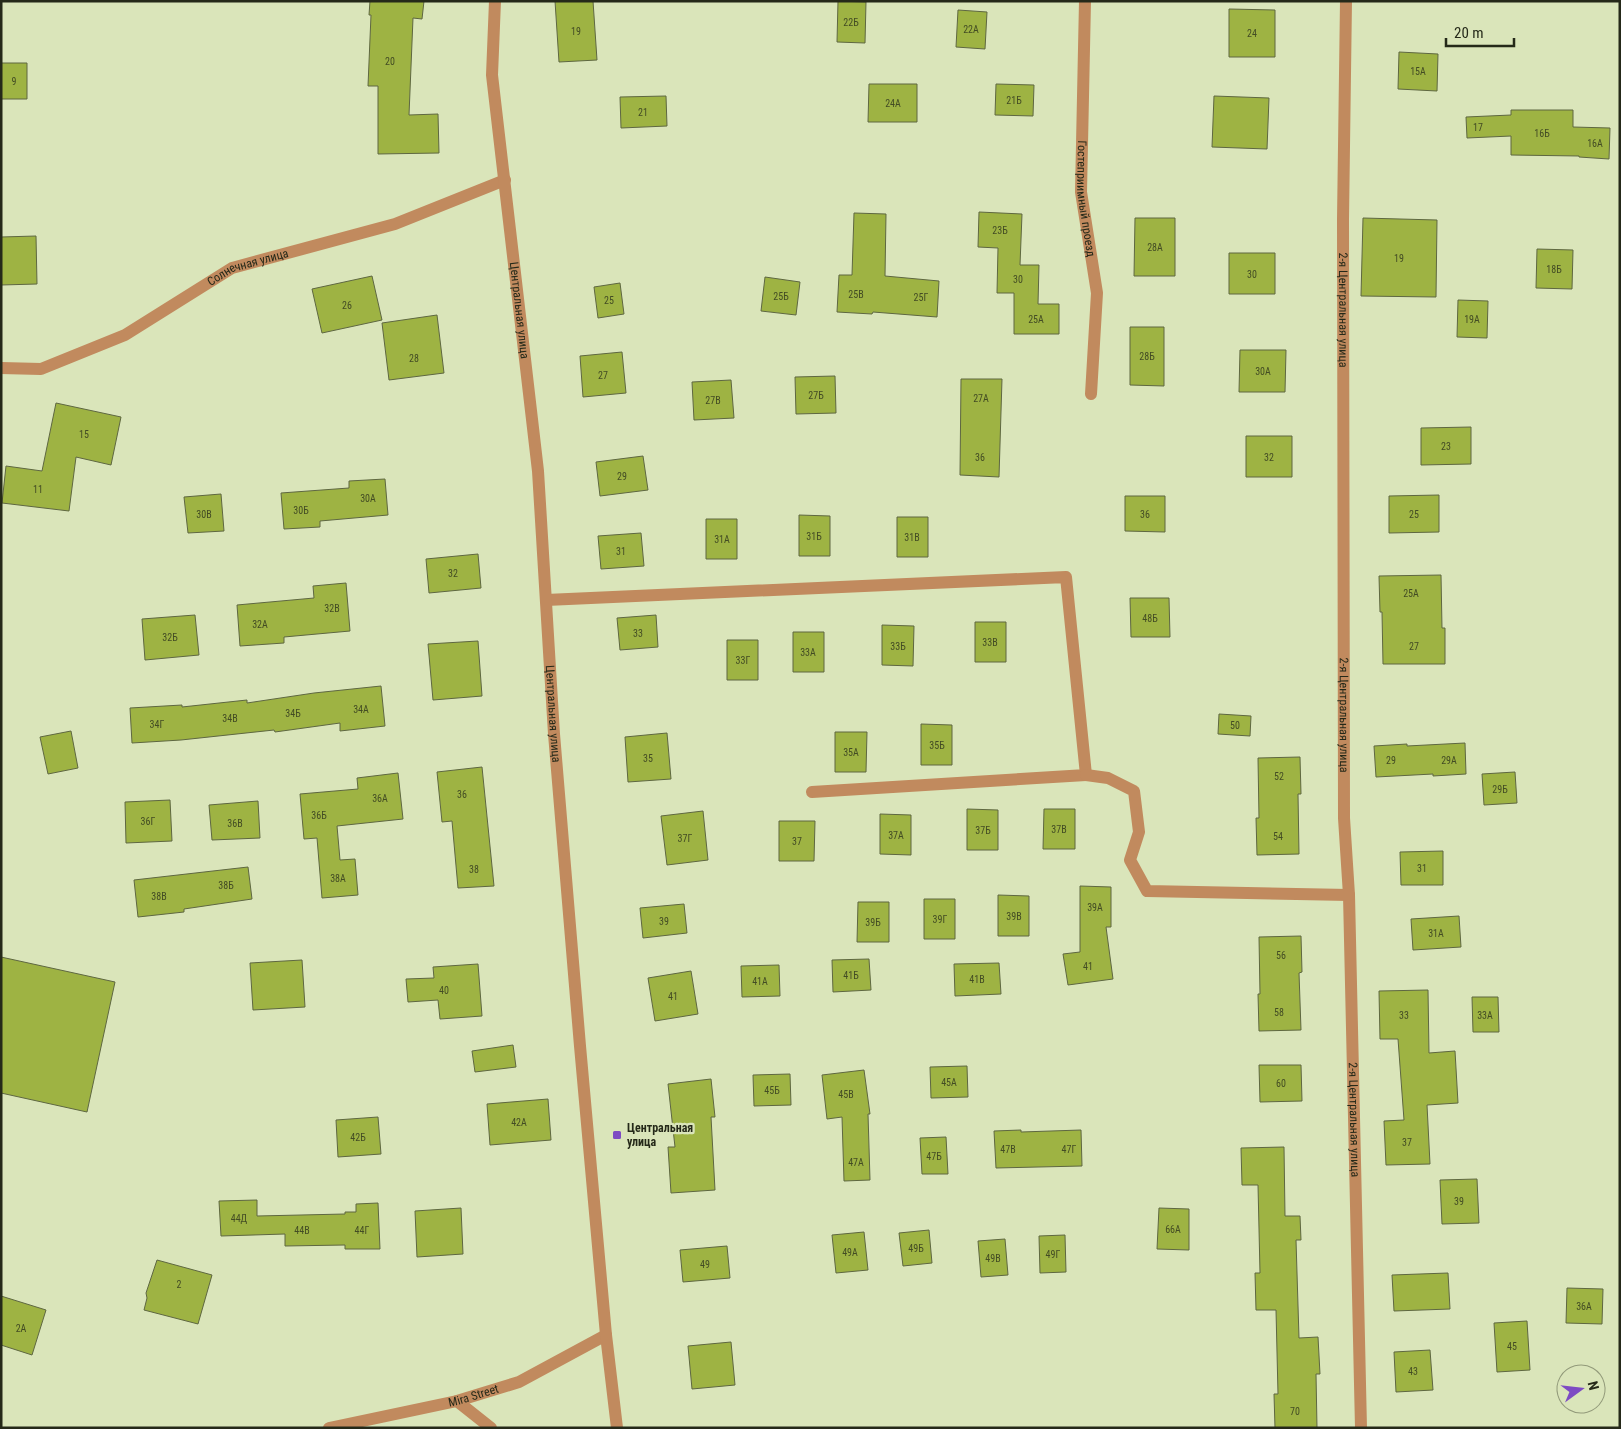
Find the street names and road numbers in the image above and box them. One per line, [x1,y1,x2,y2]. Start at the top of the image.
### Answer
street label: Гостеприимный проезд [1074,140,1098,258]
street label: Солнечная улица [205,246,290,289]
street label: 2-я Центральная улица [1336,252,1350,368]
street label: Центральная улица [507,261,532,360]
street label: 2-я Центральная улица [1337,657,1351,773]
street label: Центральная улица [543,665,563,763]
street label: 2-я Центральная улица [1346,1062,1362,1178]
street label: Mira Street [447,1382,501,1410]

